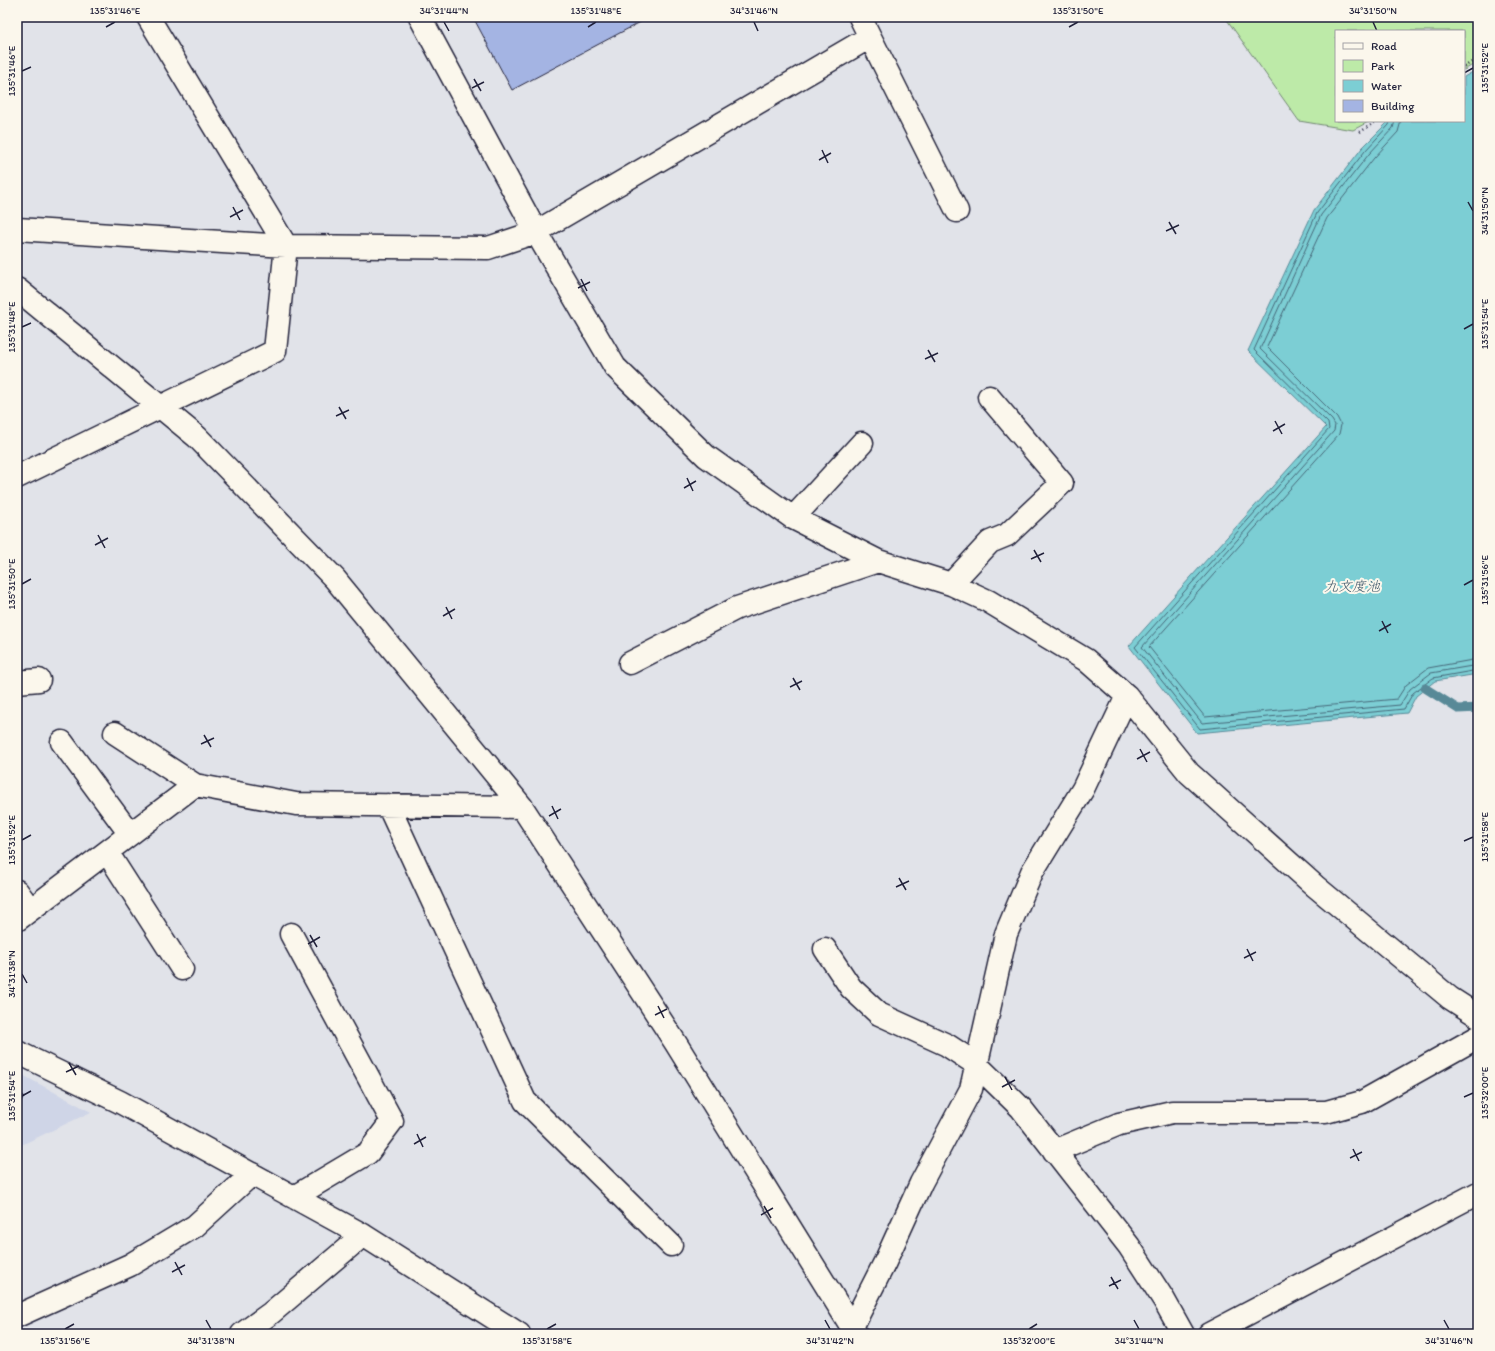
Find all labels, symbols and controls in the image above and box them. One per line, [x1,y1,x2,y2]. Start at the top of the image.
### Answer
text: 135°31'46"E [90,4,141,17]
text: 34°31'44"N [420,4,469,17]
text: 135°31'48"E [571,4,622,17]
text: 34°31'46"N [730,4,778,17]
text: 135°31'50"E [1053,4,1104,17]
text: 34°31'50"N [1349,4,1397,17]
legend [1335,30,1465,122]
text: Road [1371,39,1397,53]
text: 135°31'52"E [1478,43,1491,93]
text: 135°31'46"E [5,45,18,96]
text: Park [1371,59,1395,73]
text: Water [1371,79,1402,93]
text: Building [1371,99,1415,113]
text: 34°31'50"N [1478,187,1491,235]
text: 135°31'54"E [1478,298,1491,349]
text: 135°31'48"E [5,301,18,352]
text: 135°31'56"E [1478,555,1491,605]
text: 135°31'50"E [5,558,18,609]
water label: 九文度池 [1324,578,1381,595]
text: 135°31'58"E [1478,811,1491,862]
text: 135°31'52"E [5,815,18,865]
text: 34°31'38"N [5,950,18,998]
text: 135°32'00"E [1478,1066,1491,1119]
text: 135°31'54"E [5,1070,18,1121]
text: 135°31'56"E [40,1334,90,1347]
text: 34°31'38"N [187,1334,235,1347]
text: 135°31'58"E [522,1334,573,1347]
text: 34°31'42"N [806,1334,854,1347]
text: 135°32'00"E [1003,1334,1056,1347]
text: 34°31'44"N [1115,1334,1164,1347]
text: 34°31'46"N [1425,1334,1473,1347]

